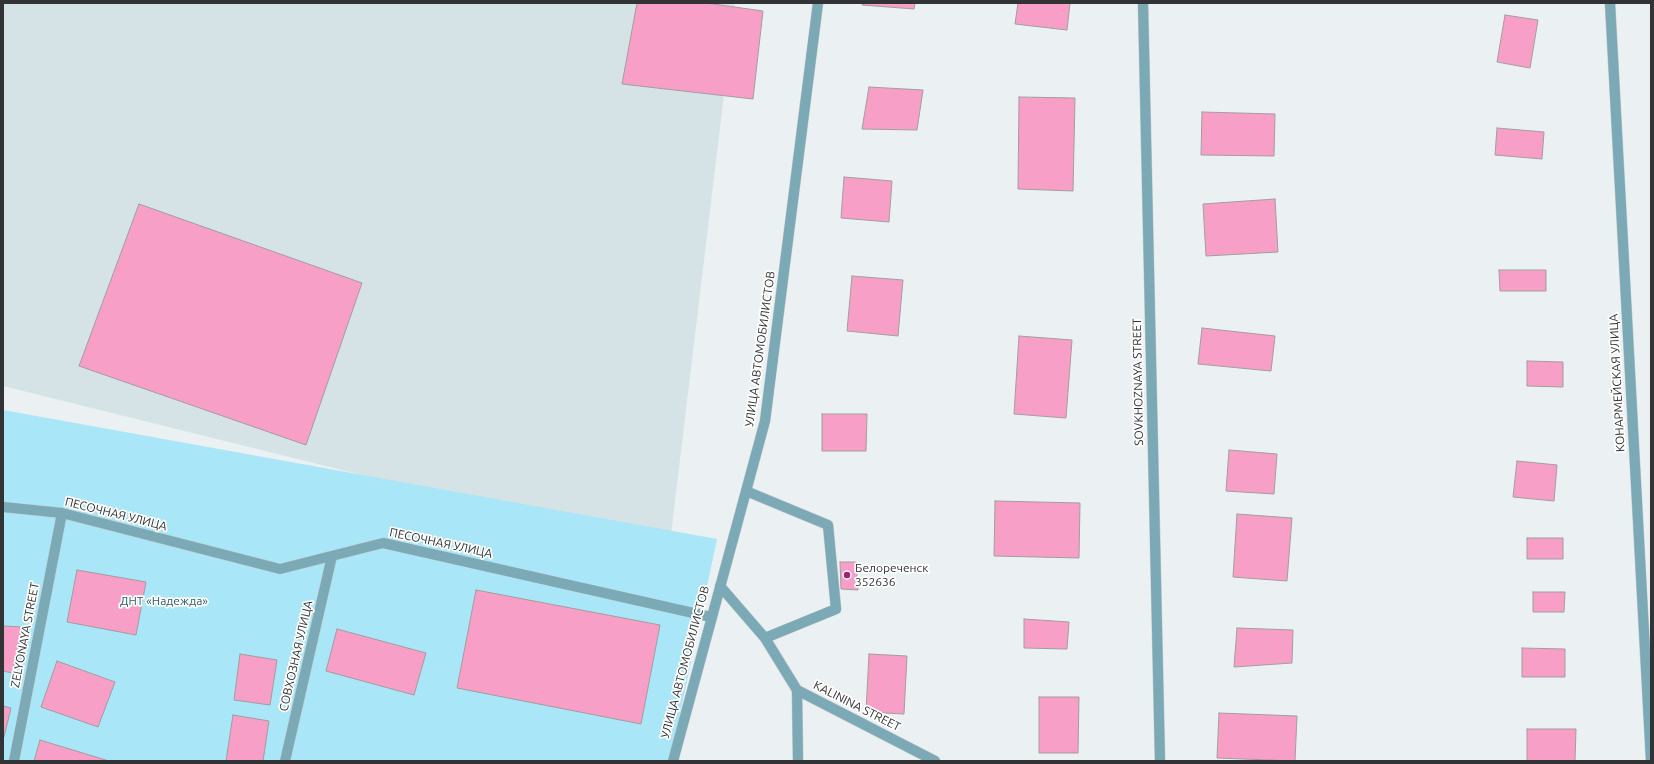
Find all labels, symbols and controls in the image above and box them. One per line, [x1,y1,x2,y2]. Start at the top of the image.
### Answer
street label: УЛИЦА АВТОМОБИЛИСТОВ [742,270,778,428]
street label: КОНАРМЕЙСКАЯ УЛИЦА [1606,314,1628,452]
street label: SOVKHOZNAYA STREET [1130,318,1146,446]
street label: ПЕСОЧНАЯ УЛИЦА [63,494,169,534]
street label: ПЕСОЧНАЯ УЛИЦА [388,525,494,561]
place label: Белореченск 352636 [855,561,928,589]
marker: Белореченск 352636 [842,570,852,580]
street label: ZELYONAYA STREET [8,581,42,689]
street label: УЛИЦА АВТОМОБИЛИСТОВ [658,584,712,740]
park label: ДНТ «Надежда» [120,594,208,608]
street label: СОВХОЗНАЯ УЛИЦА [276,599,316,713]
street label: KALININA STREET [811,678,903,734]

